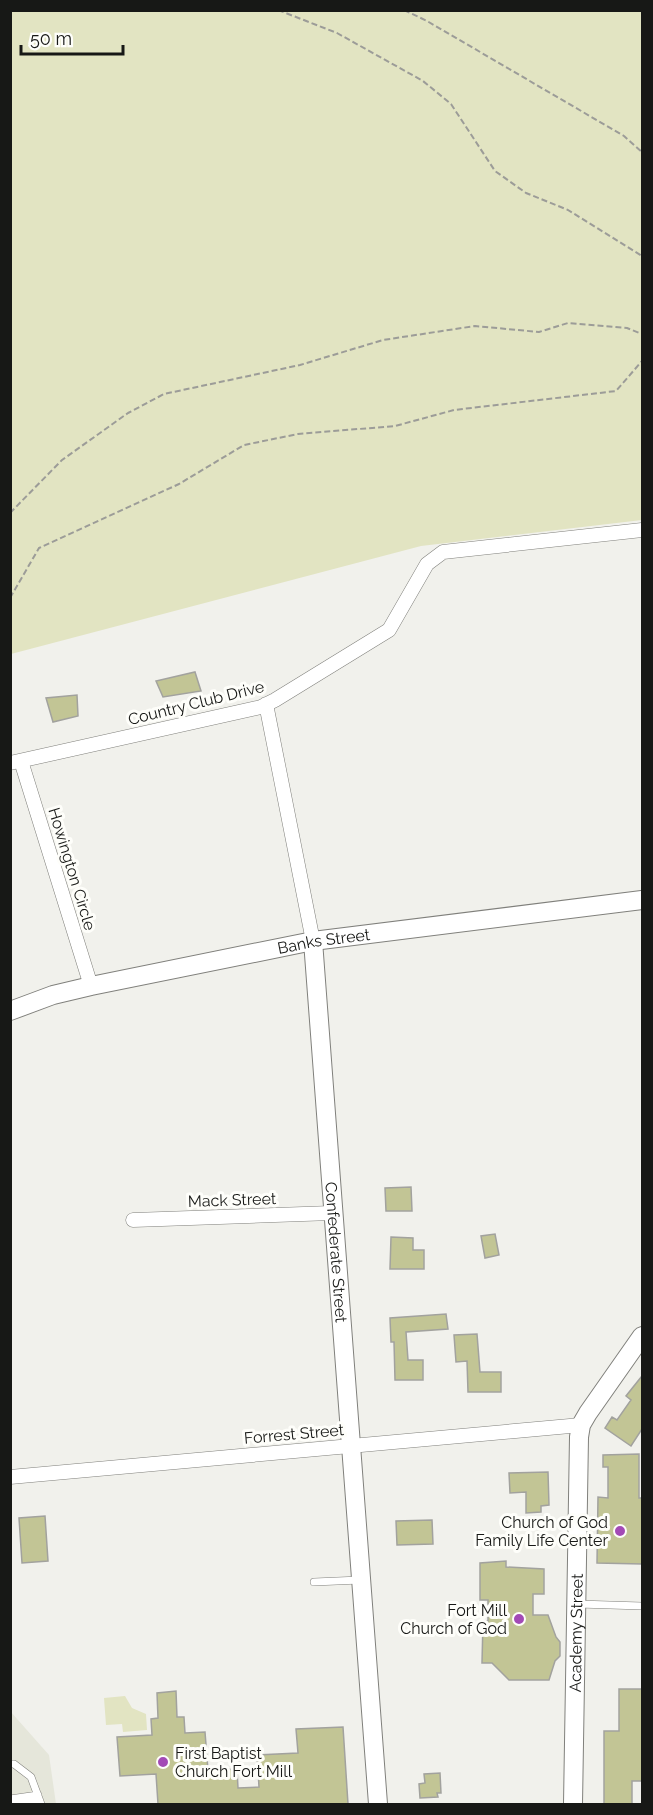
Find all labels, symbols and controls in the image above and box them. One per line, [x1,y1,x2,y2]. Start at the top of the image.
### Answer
scale bar [21,18,123,56]
text: 50 m [30,28,72,49]
street label: Country Club Drive [126,677,266,729]
street label: Howington Circle [44,805,100,933]
street label: Banks Street [276,924,372,957]
street label: Confederate Street [322,1181,351,1324]
street label: Mack Street [188,1189,277,1211]
street label: Forrest Street [243,1420,345,1448]
place label: Church of God Family Life Center [475,1513,608,1550]
marker: Church of God Family Life Center [613,1524,627,1538]
street label: Academy Street [565,1573,586,1693]
place label: Fort Mill Church of God [400,1601,508,1638]
marker: Fort Mill Church of God [512,1612,526,1626]
place label: First Baptist Church Fort Mill [175,1744,293,1781]
marker: First Baptist Church Fort Mill [156,1755,170,1769]

